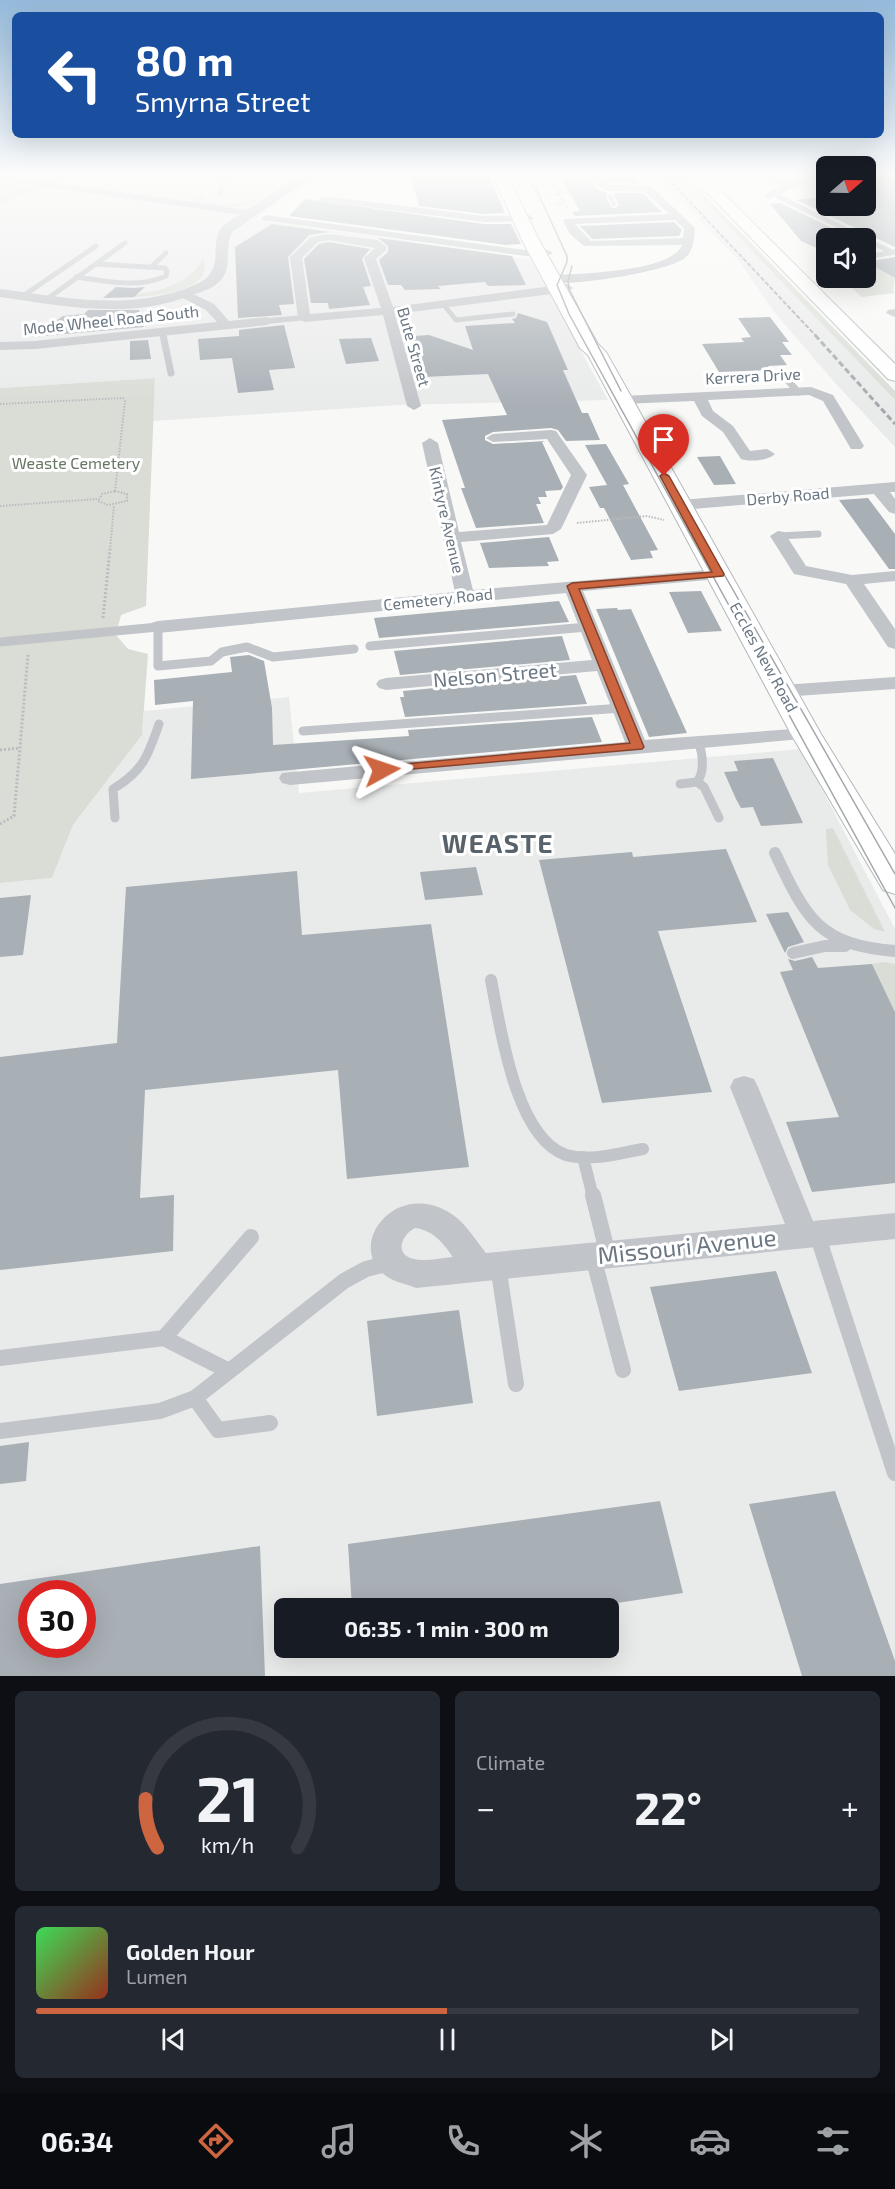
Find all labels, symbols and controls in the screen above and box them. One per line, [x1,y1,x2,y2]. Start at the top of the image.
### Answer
text: 80 m [135,34,234,84]
icon: left [36,36,114,114]
text: Smyrna Street [135,85,310,117]
north arrow [816,156,876,216]
map controls [816,156,876,288]
button: sound [816,228,876,288]
street label: Mode Wheel Road South [22,301,200,338]
street label: Bute Street [394,305,435,389]
street label: Kerrera Drive [705,364,801,387]
pin [638,414,689,476]
icon: arrive [647,423,680,456]
park label: Weaste Cemetery [12,453,141,472]
street label: Kintyre Avenue [426,465,469,575]
street label: Derby Road [746,482,830,509]
street label: Cemetery Road [382,583,494,614]
street label: Eccles New Road [726,598,802,715]
street label: Nelson Street [432,657,558,691]
position arrow [350,738,414,802]
district label: WEASTE [442,827,554,858]
street label: Missouri Avenue [596,1222,778,1269]
speed limit sign: 30 [18,1580,96,1658]
text: 06:35 · 1 min · 300 m [344,1615,549,1641]
text: Climate [476,1750,545,1774]
text: 21 [196,1760,259,1835]
text: 22° [634,1780,702,1834]
text: − [476,1787,495,1827]
text: + [841,1787,859,1827]
text: km/h [201,1832,254,1857]
text: Golden Hour [126,1938,255,1964]
text: Lumen [126,1964,188,1988]
icon: previous [157,2023,190,2056]
icon: pause [431,2023,464,2056]
icon: next [705,2023,738,2056]
icon: directions [195,2120,237,2162]
icon: music [318,2120,360,2162]
icon: phone [442,2120,484,2162]
icon: climate [565,2120,607,2162]
icon: car [689,2120,731,2162]
icon: filters [812,2120,854,2162]
text: 06:34 [41,2125,113,2157]

